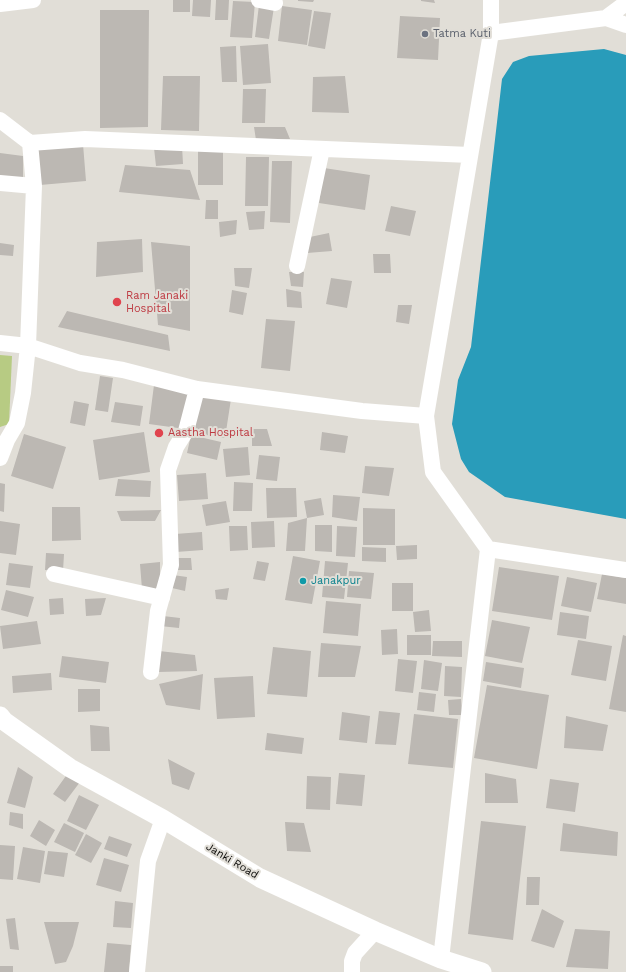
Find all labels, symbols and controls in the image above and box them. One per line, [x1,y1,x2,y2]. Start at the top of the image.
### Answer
place label: Tatma Kuti [433,27,491,41]
marker: Tatma Kuti [420,29,430,39]
place label: Ram Janaki Hospital [126,289,188,315]
marker: Ram Janaki Hospital [111,296,123,308]
place label: Aastha Hospital [168,426,253,440]
marker: Aastha Hospital [153,427,165,439]
place label: Janakpur [311,574,361,588]
marker: Janakpur [298,576,308,586]
street label: Janki Road [203,840,261,882]

